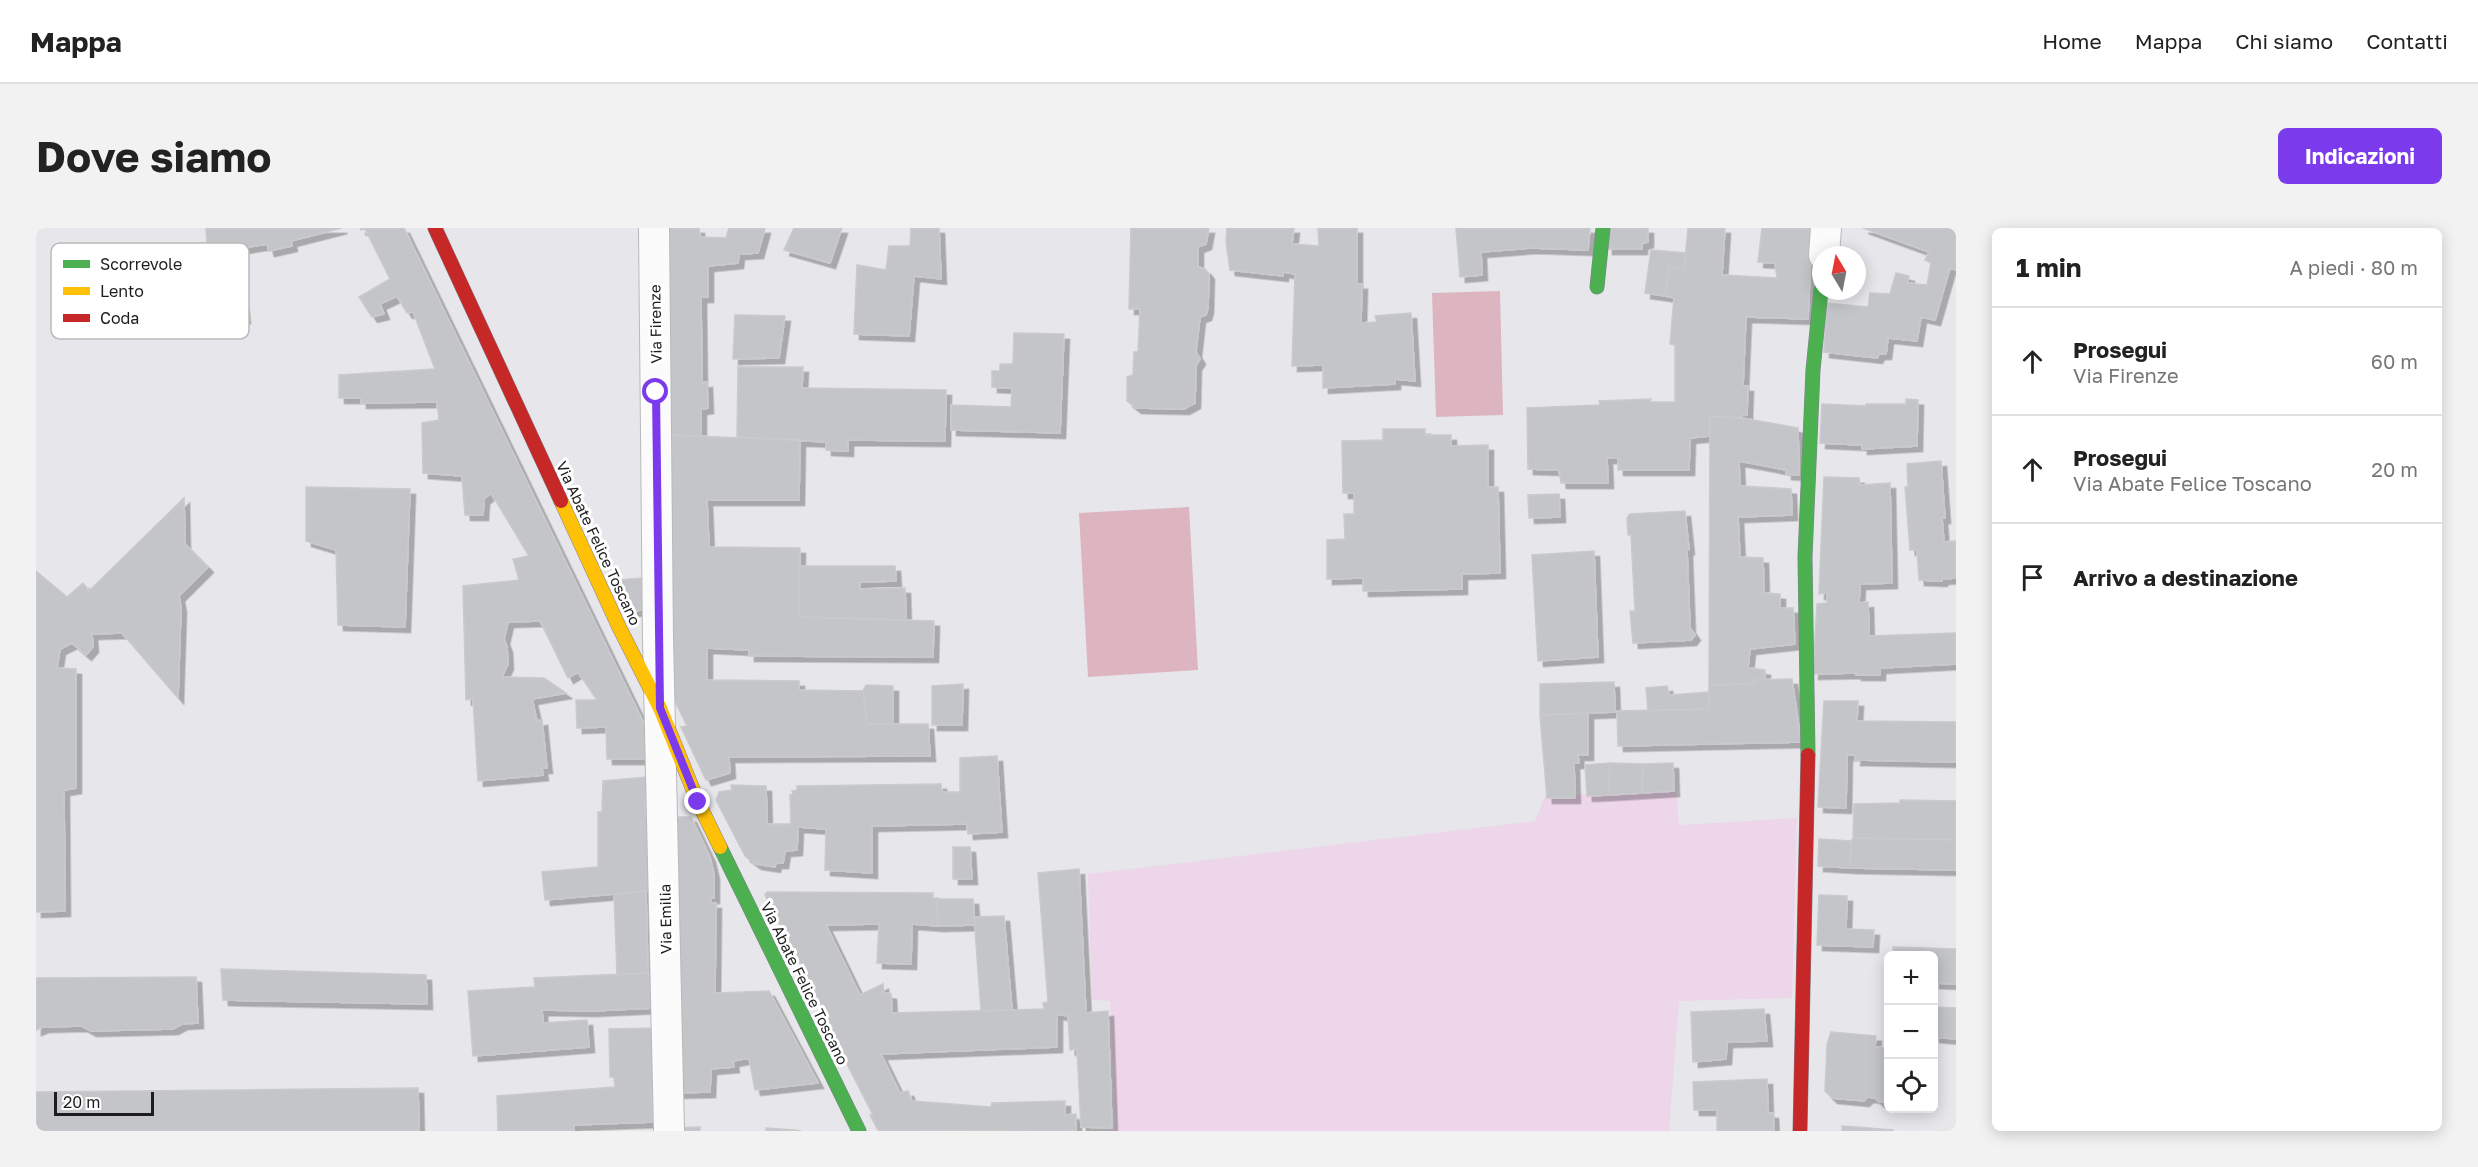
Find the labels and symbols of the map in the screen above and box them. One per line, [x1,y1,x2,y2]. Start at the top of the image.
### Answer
legend [51,243,249,339]
north arrow [1812,246,1866,300]
text: Scorrevole [100,254,182,274]
text: Lento [100,281,144,301]
street label: Via Firenze [645,284,665,364]
text: Coda [100,308,139,328]
route start [642,378,668,404]
street label: Via Abate Felice Toscano [553,458,645,628]
route end [684,788,710,814]
street label: Via Emilia [655,884,675,954]
street label: Via Abate Felice Toscano [758,899,852,1067]
scale bar [54,1089,154,1116]

